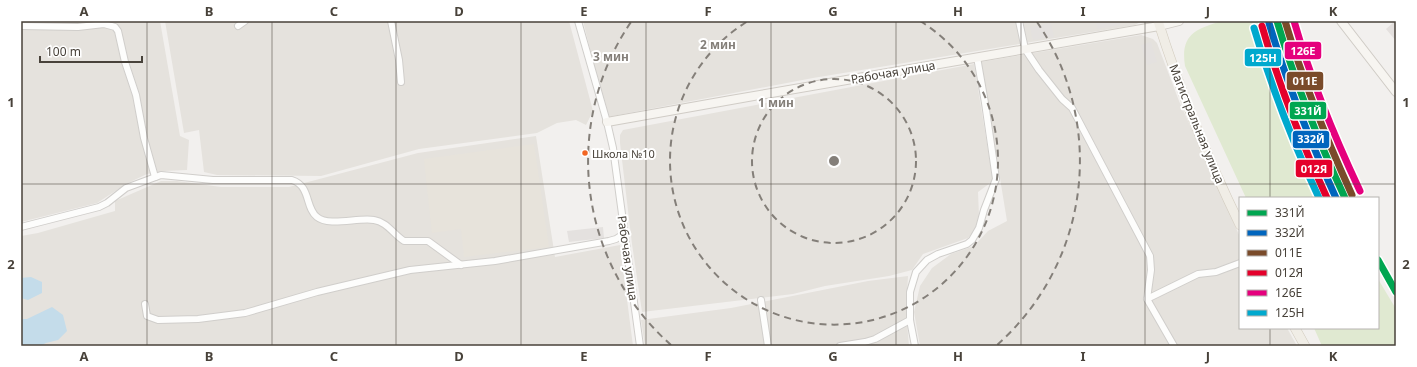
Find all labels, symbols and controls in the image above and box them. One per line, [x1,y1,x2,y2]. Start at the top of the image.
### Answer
text: A [80,2,89,20]
text: B [205,2,213,20]
text: C [330,2,338,20]
text: D [454,2,464,20]
text: E [580,2,588,20]
text: F [704,2,712,20]
text: G [828,2,838,20]
text: H [953,2,963,20]
text: I [1080,2,1086,20]
text: J [1205,2,1210,20]
text: K [1329,2,1338,20]
text: 2 мин [700,36,736,53]
scale bar [40,38,142,64]
line badge: 126Е [1284,41,1322,60]
text: 100 m [46,43,81,60]
text: 126Е [1290,43,1316,58]
text: 3 мин [593,48,629,65]
line badge: 125Н [1244,48,1282,67]
text: 125Н [1249,50,1277,65]
street label: Рабочая улица [849,56,937,88]
street label: Магистральная улица [1165,62,1229,186]
line badge: 011Е [1286,71,1324,91]
text: 011Е [1292,73,1318,88]
text: 1 [7,93,15,111]
text: 1 [1402,93,1410,111]
text: 1 мин [758,94,794,111]
line badge: 331Й [1289,101,1327,120]
text: 331Й [1294,103,1322,118]
line badge: 332Й [1292,130,1330,149]
text: 332Й [1297,131,1325,146]
place label: Школа №10 [592,146,655,161]
marker: Школа №10 [580,148,590,158]
centre of rings [827,154,841,168]
line badge: 012Я [1295,159,1333,178]
text: 012Я [1301,161,1327,176]
legend [1239,197,1379,329]
text: 331Й [1275,204,1305,221]
street label: Рабочая улица [614,214,642,302]
text: 332Й [1275,224,1305,241]
text: 011Е [1275,244,1302,261]
text: 2 [7,255,15,273]
text: 2 [1402,255,1410,273]
text: 012Я [1275,264,1303,281]
text: 126Е [1275,284,1302,301]
text: 125Н [1275,304,1305,321]
text: A [80,347,89,365]
text: B [205,347,213,365]
text: C [330,347,338,365]
text: D [454,347,464,365]
text: E [580,347,588,365]
text: F [704,347,712,365]
text: G [828,347,838,365]
text: H [953,347,963,365]
text: I [1080,347,1086,365]
text: J [1205,347,1210,365]
text: K [1329,347,1338,365]

